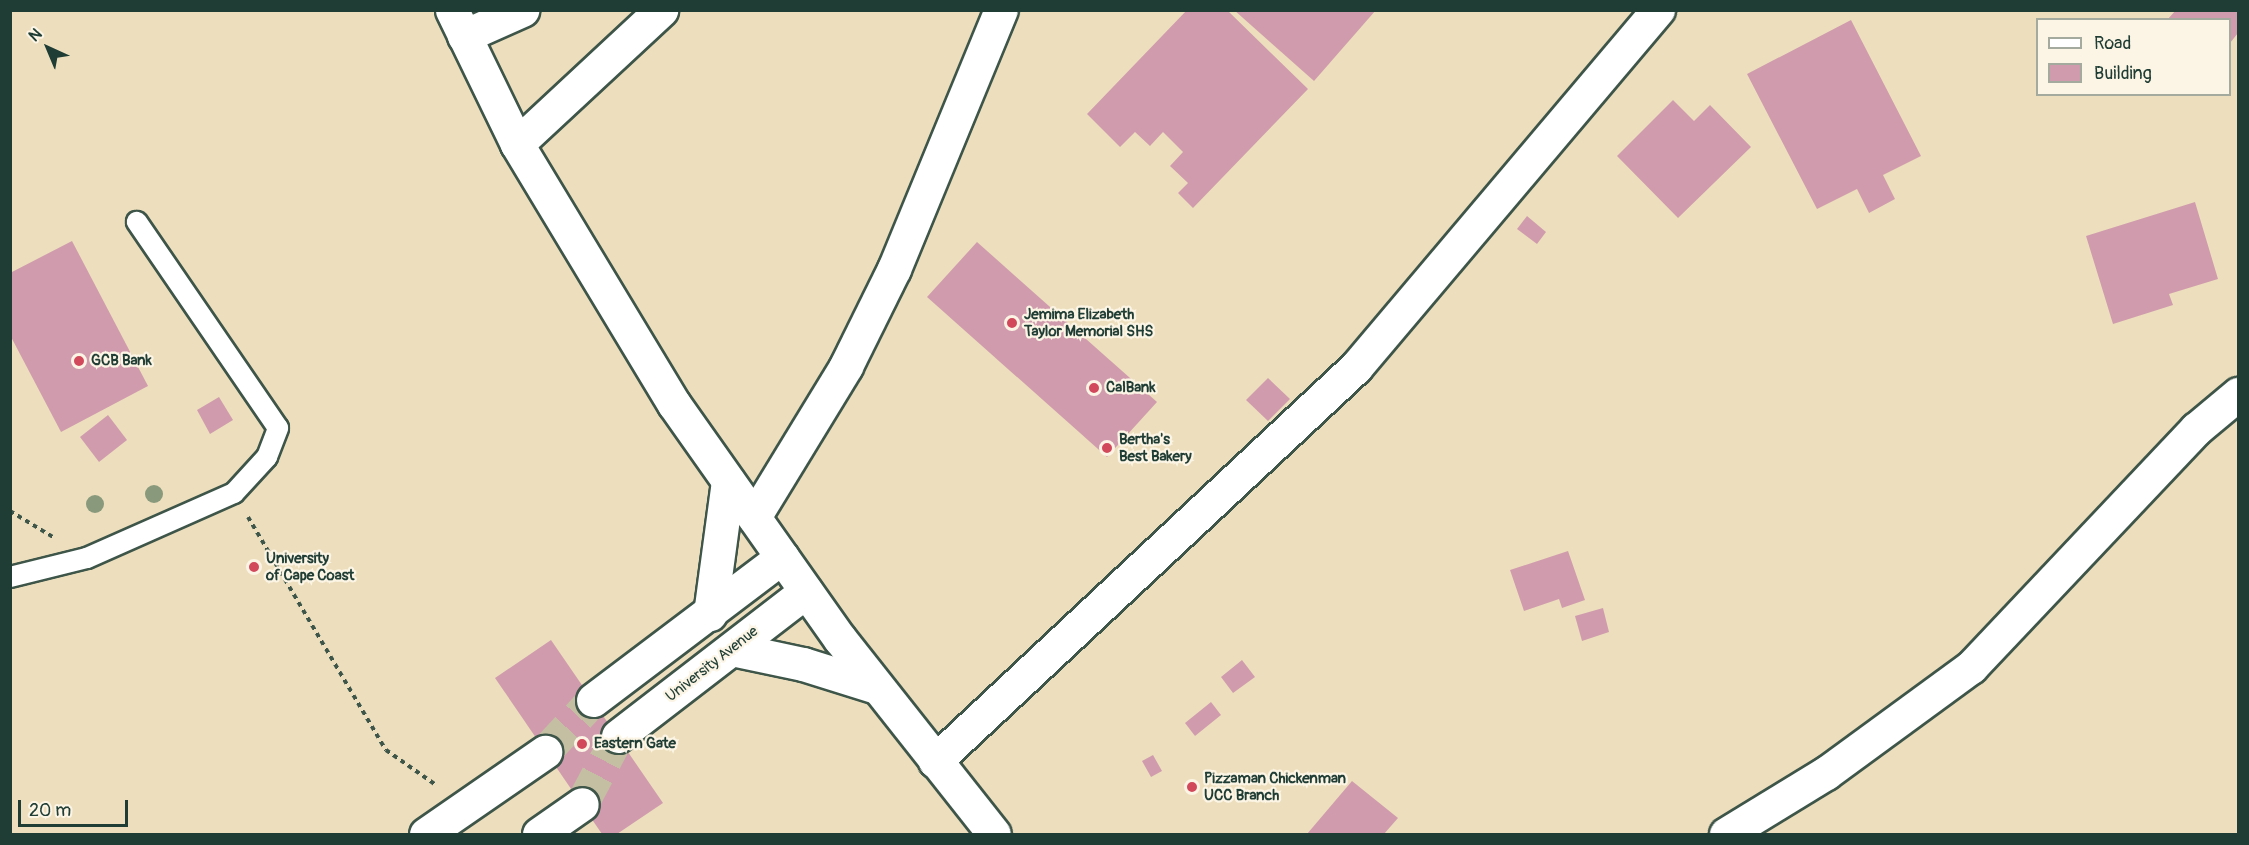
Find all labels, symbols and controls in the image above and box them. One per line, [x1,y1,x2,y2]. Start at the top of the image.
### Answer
north arrow [18,18,78,78]
legend [2036,18,2231,96]
text: N [25,24,46,46]
text: Road [2094,32,2131,55]
text: Building [2094,62,2152,85]
place label: Jemima Elizabeth Taylor Memorial SHS [1024,305,1153,340]
marker: Jemima Elizabeth Taylor Memorial SHS [1005,316,1019,330]
place label: GCB Bank [91,352,152,370]
marker: GCB Bank [72,354,86,368]
place label: CalBank [1106,379,1156,397]
marker: CalBank [1087,381,1101,395]
place label: Bertha's Best Bakery [1119,430,1192,465]
marker: Bertha's Best Bakery [1100,441,1114,455]
place label: University of Cape Coast [266,549,354,584]
marker: University of Cape Coast [247,560,261,574]
street label: University Avenue [662,622,762,706]
place label: Eastern Gate [594,735,676,753]
marker: Eastern Gate [575,737,589,751]
place label: Pizzaman Chickenman UCC Branch [1204,769,1346,804]
marker: Pizzaman Chickenman UCC Branch [1185,780,1199,794]
scale bar [21,788,130,826]
text: 20 m [29,799,71,822]

